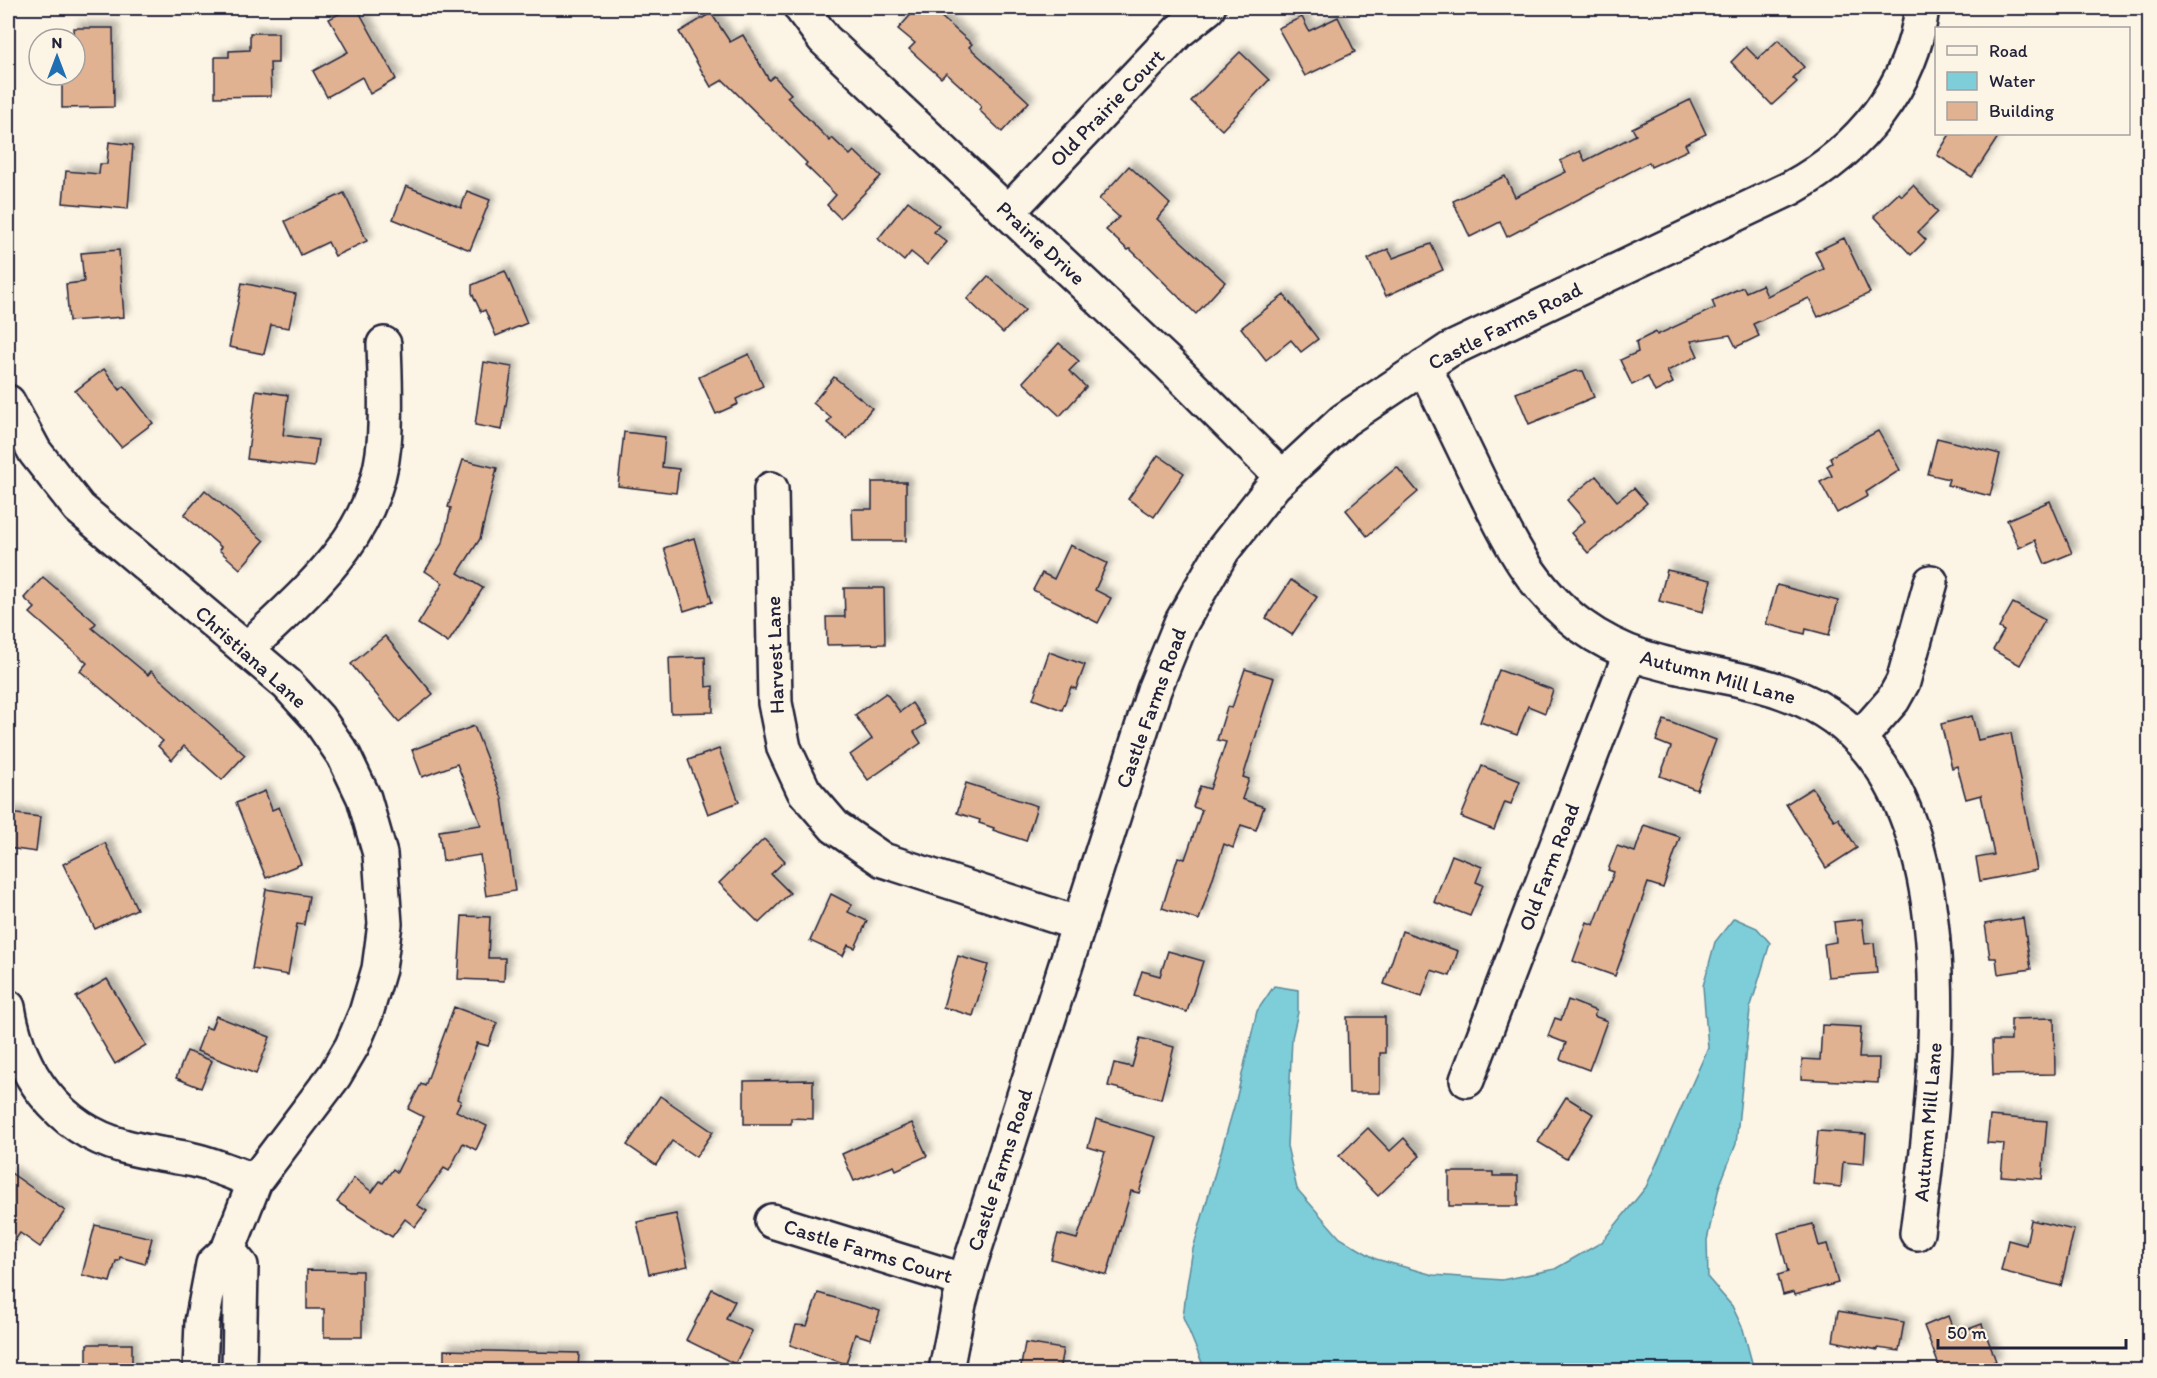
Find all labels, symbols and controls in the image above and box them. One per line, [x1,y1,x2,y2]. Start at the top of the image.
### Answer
north arrow [27,27,87,87]
legend [1935,27,2130,135]
text: N [52,33,62,52]
text: Road [1989,40,2028,62]
street label: Old Prairie Court [1044,43,1169,172]
text: Water [1989,70,2035,92]
text: Building [1989,100,2055,122]
street label: Prairie Drive [992,195,1091,290]
street label: Castle Farms Road [1424,276,1586,375]
street label: Harvest Lane [760,595,789,715]
street label: Christiana Lane [190,600,312,713]
street label: Castle Farms Road [1110,624,1191,792]
street label: Autumn Mill Lane [1638,644,1798,709]
street label: Old Farm Road [1513,799,1584,934]
street label: Autumn Mill Lane [1908,1041,1947,1203]
street label: Castle Farms Road [962,1085,1038,1254]
street label: Castle Farms Court [781,1213,956,1288]
scale bar [1938,1312,2126,1350]
text: 50 m [1947,1322,1987,1344]

